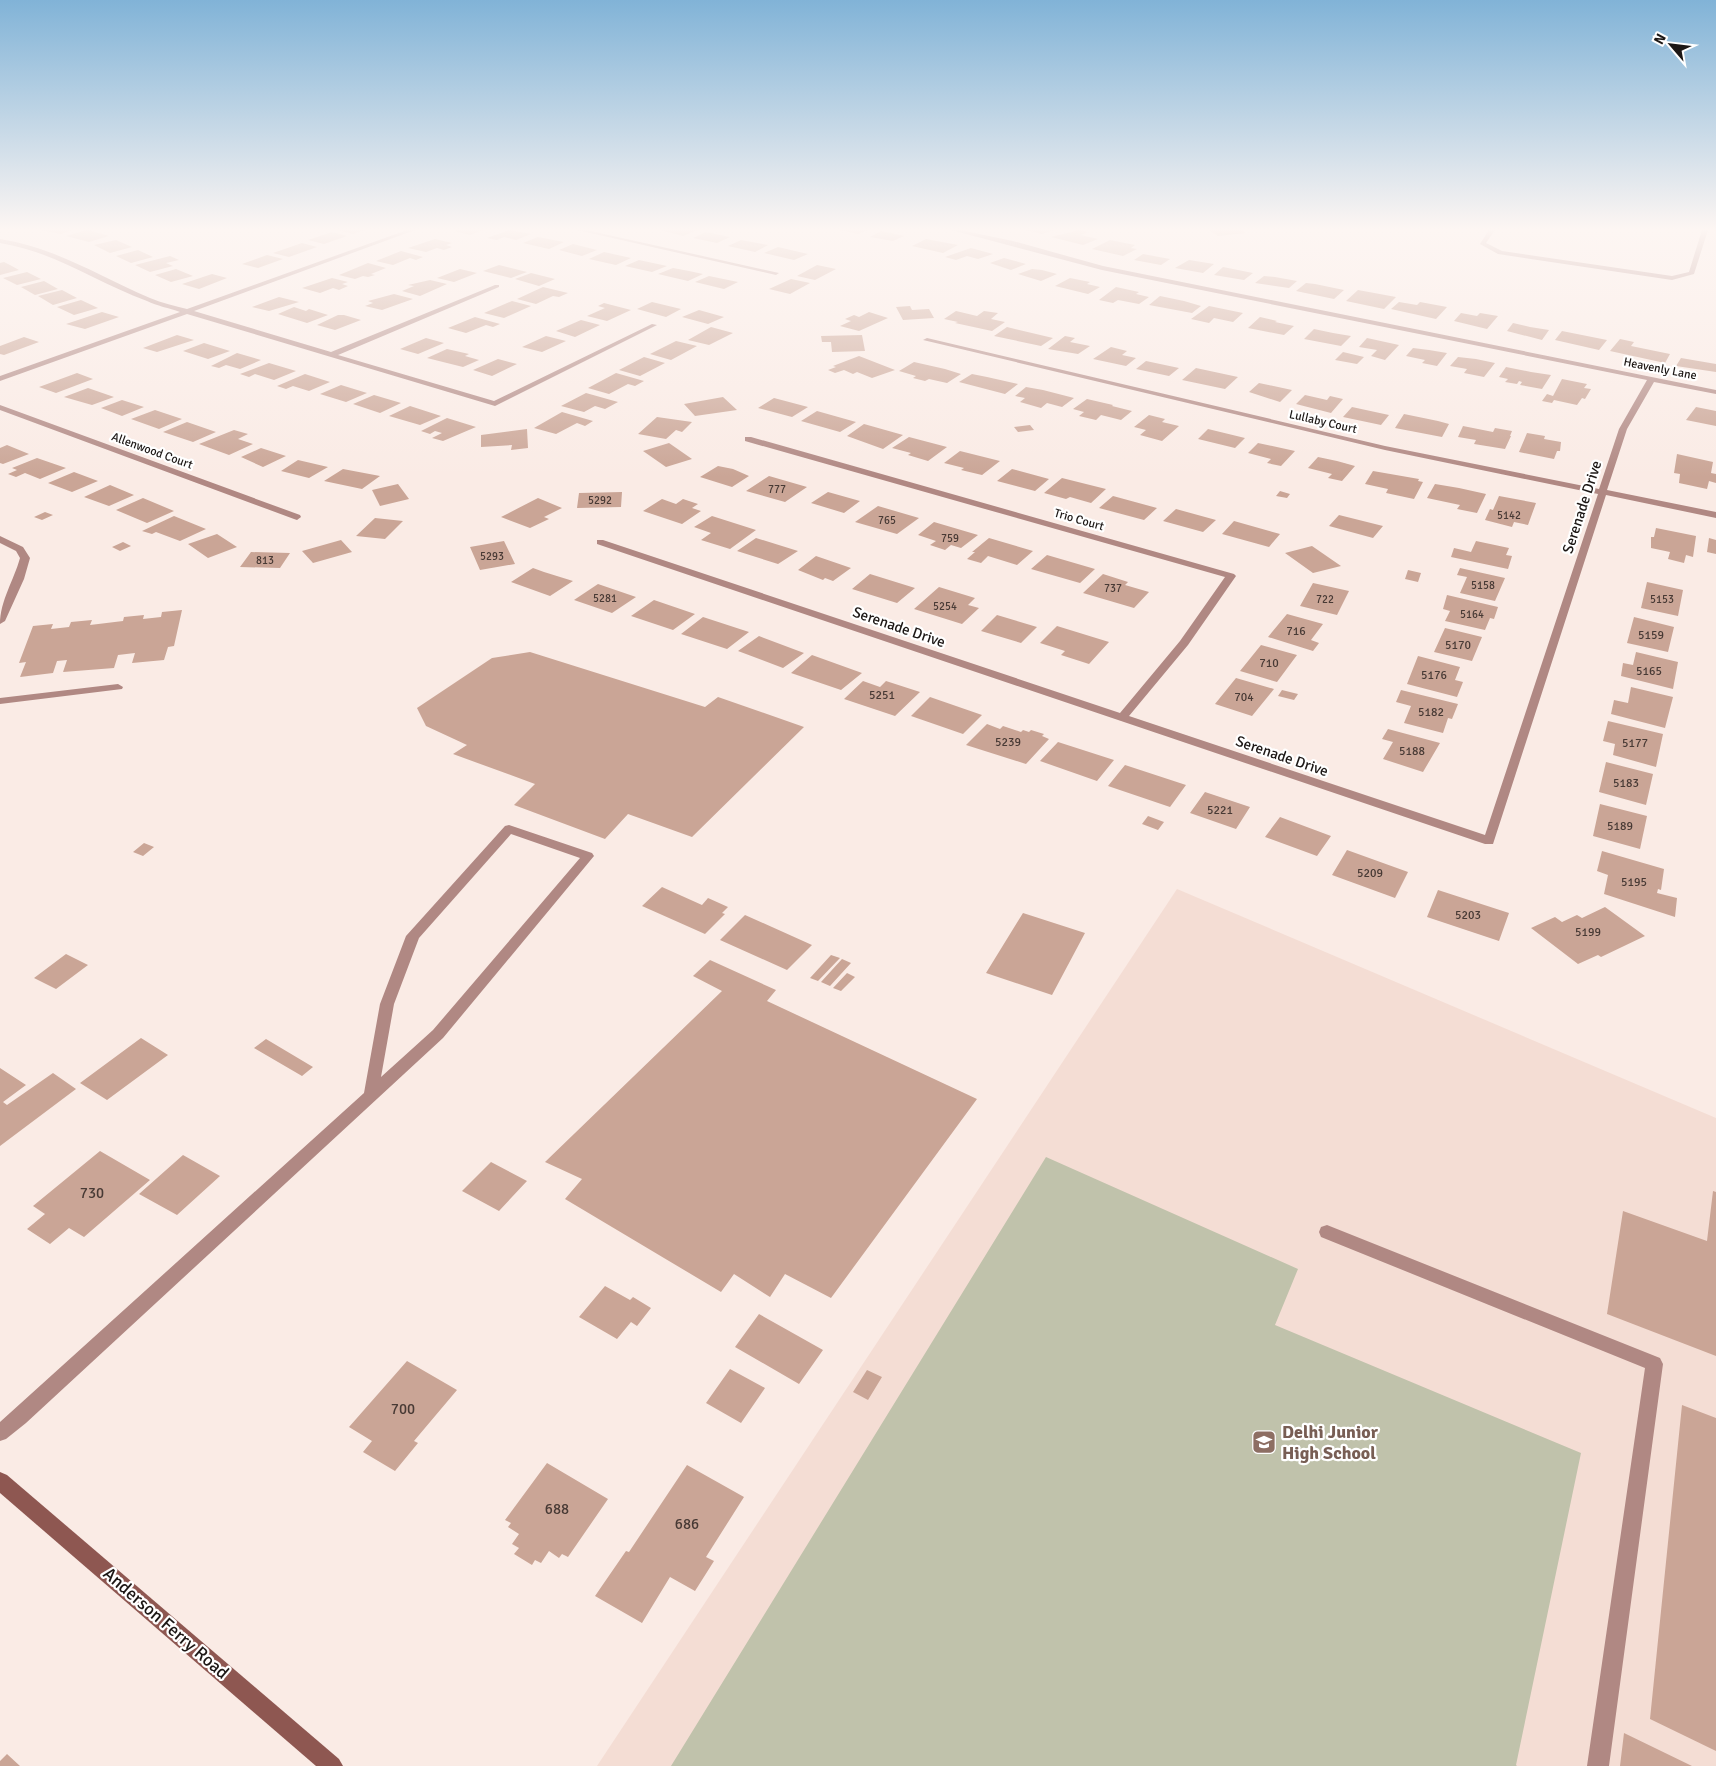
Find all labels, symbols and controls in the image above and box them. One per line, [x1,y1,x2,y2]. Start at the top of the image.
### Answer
north arrow [1646,20,1696,70]
text: N [1650,31,1670,47]
street label: Heavenly Lane [1622,355,1698,383]
street label: Lullaby Court [1288,407,1358,437]
street label: Allenwood Court [109,429,195,473]
street label: Serenade Drive [1559,458,1605,556]
house number: 777 [768,483,786,496]
house number: 5292 [588,494,612,507]
street label: Trio Court [1052,506,1106,534]
house number: 5142 [1497,509,1521,522]
house number: 765 [878,514,896,527]
house number: 759 [941,532,959,545]
house number: 5293 [480,550,504,563]
house number: 813 [256,554,274,567]
house number: 5158 [1471,579,1495,592]
house number: 737 [1104,582,1122,595]
house number: 5281 [593,592,617,605]
house number: 722 [1316,593,1334,606]
house number: 5153 [1650,593,1674,606]
house number: 5254 [933,600,957,613]
street label: Serenade Drive [850,603,948,651]
house number: 5164 [1460,608,1484,621]
house number: 716 [1286,624,1306,639]
house number: 5159 [1638,628,1664,643]
house number: 5170 [1445,638,1471,653]
house number: 710 [1259,656,1279,671]
house number: 5165 [1636,664,1662,679]
house number: 5176 [1421,668,1447,683]
house number: 5251 [869,688,895,703]
house number: 704 [1234,690,1254,705]
house number: 5182 [1418,705,1444,720]
street label: Serenade Drive [1233,732,1331,780]
house number: 5239 [995,735,1021,750]
house number: 5177 [1622,736,1648,751]
house number: 5188 [1399,744,1425,759]
house number: 5183 [1613,776,1639,791]
house number: 5221 [1207,803,1233,818]
house number: 5189 [1607,819,1633,834]
house number: 5209 [1357,866,1383,881]
house number: 5195 [1621,875,1647,890]
house number: 5203 [1455,908,1481,923]
house number: 5199 [1575,925,1601,940]
house number: 730 [80,1184,104,1202]
house number: 700 [391,1400,415,1418]
place label: Delhi Junior High School [1282,1421,1379,1464]
school or university icon: Delhi Junior High School [1251,1429,1277,1455]
house number: 688 [545,1500,569,1518]
house number: 686 [675,1515,699,1533]
street label: Anderson Ferry Road [99,1562,233,1684]

